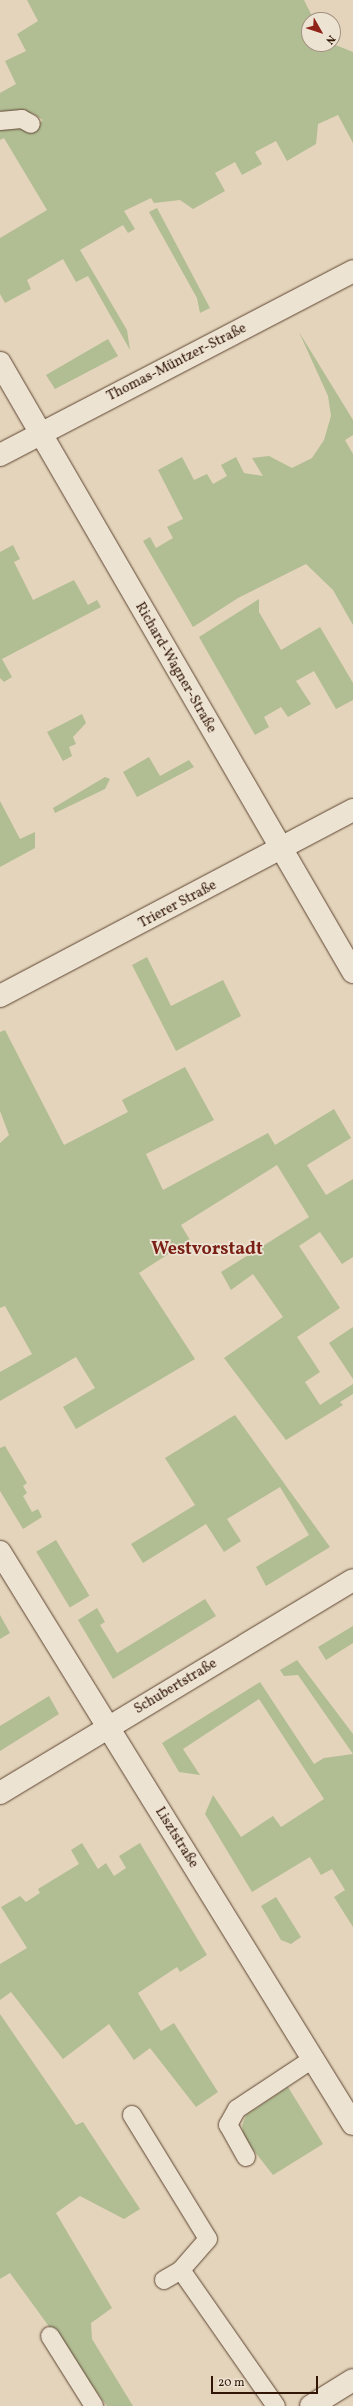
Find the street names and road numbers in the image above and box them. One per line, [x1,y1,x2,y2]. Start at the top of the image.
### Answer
street label: Thomas-Müntzer-Straße [104,320,250,406]
street label: Richard-Wagner-Straße [131,600,219,736]
street label: Trierer Straße [136,877,220,933]
street label: Schubertstraße [132,1656,220,1718]
street label: Lisztstraße [151,1804,201,1872]

